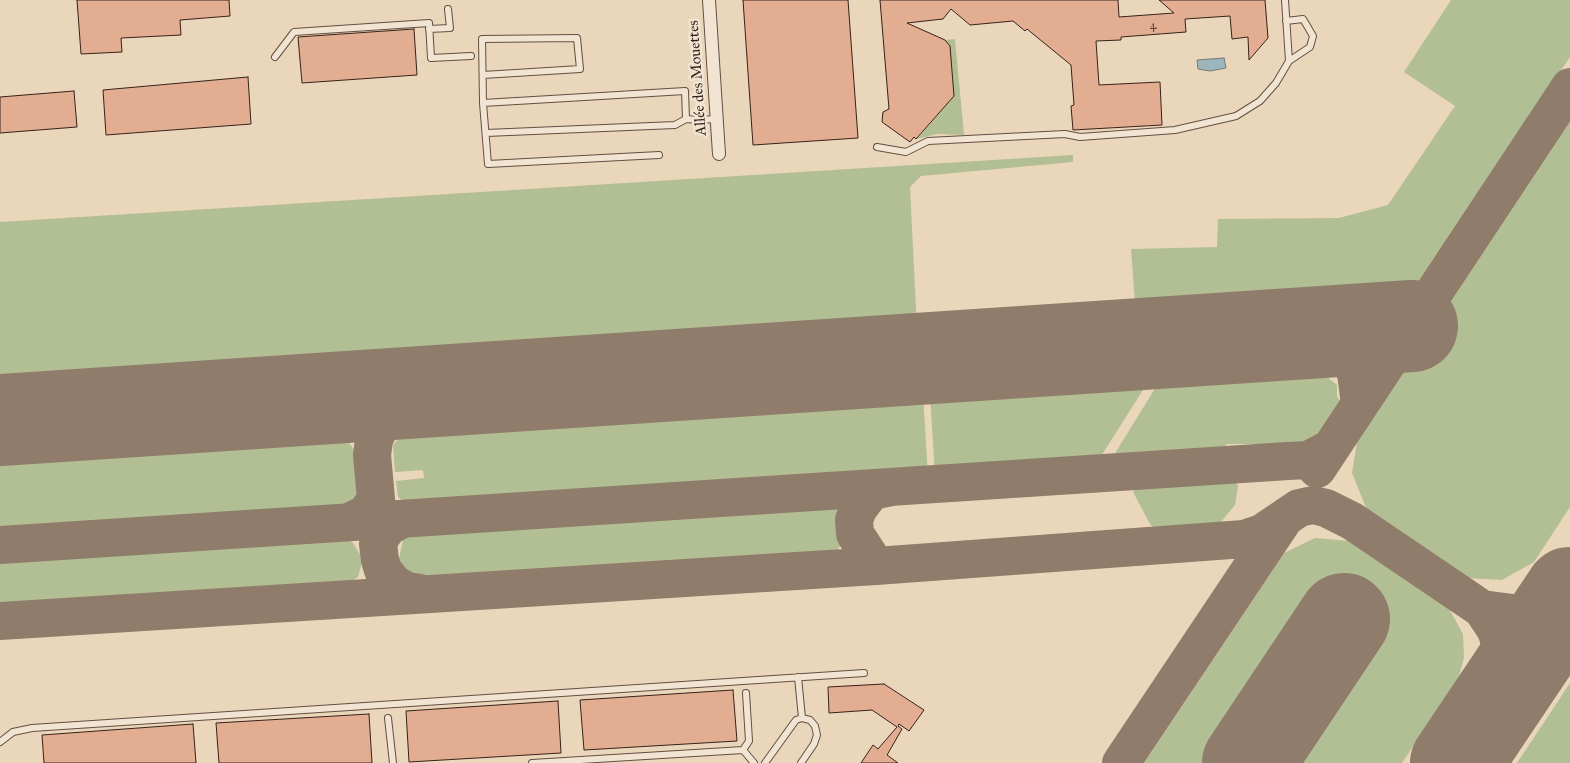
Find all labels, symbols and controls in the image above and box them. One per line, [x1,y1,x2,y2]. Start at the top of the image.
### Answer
house number: 4 [1150,19,1156,33]
street label: Allée des Mouettes [685,20,711,136]

